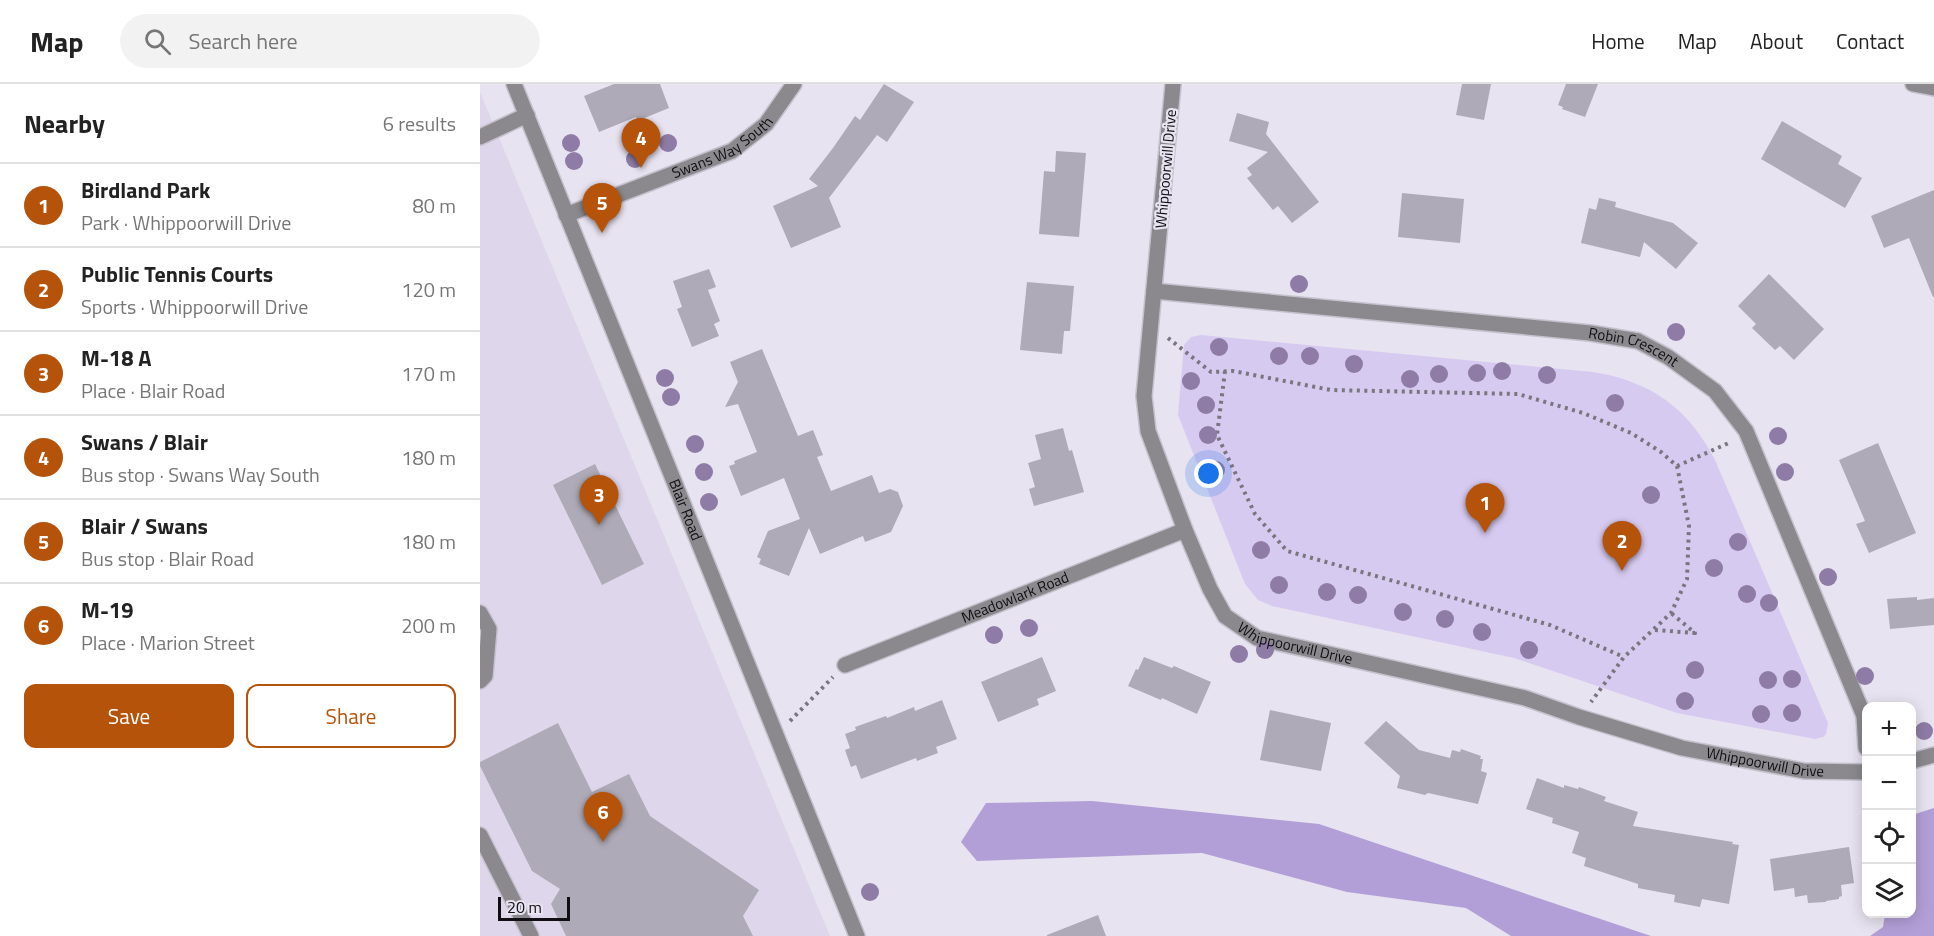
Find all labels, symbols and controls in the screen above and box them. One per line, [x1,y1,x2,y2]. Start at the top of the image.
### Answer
search box [120,14,540,68]
text: Map [30,20,84,63]
text: Search here [189,24,298,58]
icon: search [141,25,174,58]
text: Home [1591,25,1645,57]
text: Map [1678,25,1717,57]
text: About [1750,25,1803,57]
text: Contact [1836,25,1904,57]
text: Nearby [24,104,105,143]
text: 6 results [383,108,456,139]
street label: Whippoorwill Drive [1149,109,1182,229]
street label: Swans Way South [668,112,779,184]
pin: 4 [622,118,660,168]
text: Birdland Park [81,173,210,207]
pin: 5 [582,184,622,233]
text: 1 [38,190,49,221]
text: 80 m [412,190,456,221]
text: Park · Whippoorwill Drive [81,207,291,238]
text: Public Tennis Courts [81,257,273,291]
text: 2 [38,274,49,305]
text: 120 m [401,274,456,305]
text: Sports · Whippoorwill Drive [81,291,308,322]
street label: Robin Crescent [1587,321,1684,373]
text: M-18 A [81,341,152,375]
text: 3 [38,358,49,389]
text: 170 m [401,358,456,389]
text: Place · Blair Road [81,375,225,406]
text: Swans / Blair [81,425,208,459]
text: 4 [38,442,49,473]
text: 180 m [401,442,456,473]
text: Bus stop · Swans Way South [81,459,320,490]
your location [1194,459,1223,488]
street label: Blair Road [663,475,709,544]
pin: 3 [580,476,618,525]
pin: 1 [1466,484,1504,533]
text: Blair / Swans [81,509,208,543]
pin: 2 [1602,522,1642,571]
text: 5 [38,526,49,557]
text: 180 m [401,526,456,557]
text: Bus stop · Blair Road [81,543,254,574]
street label: Meadowlark Road [958,565,1072,629]
text: M-19 [81,593,134,627]
text: 6 [38,610,49,641]
text: 200 m [401,610,456,641]
street label: Whippoorwill Drive [1233,616,1355,670]
text: Place · Marion Street [81,627,255,658]
button: Save [24,684,234,748]
button: Share [246,684,456,748]
map controls [1862,702,1916,918]
button: + [1862,702,1916,756]
street label: Whippoorwill Drive [1704,741,1824,782]
button: − [1862,756,1916,810]
pin: 6 [584,792,622,842]
button: locate [1862,810,1916,864]
button: layers [1862,864,1916,918]
scale bar [498,894,570,922]
text: 20 m [507,895,542,919]

